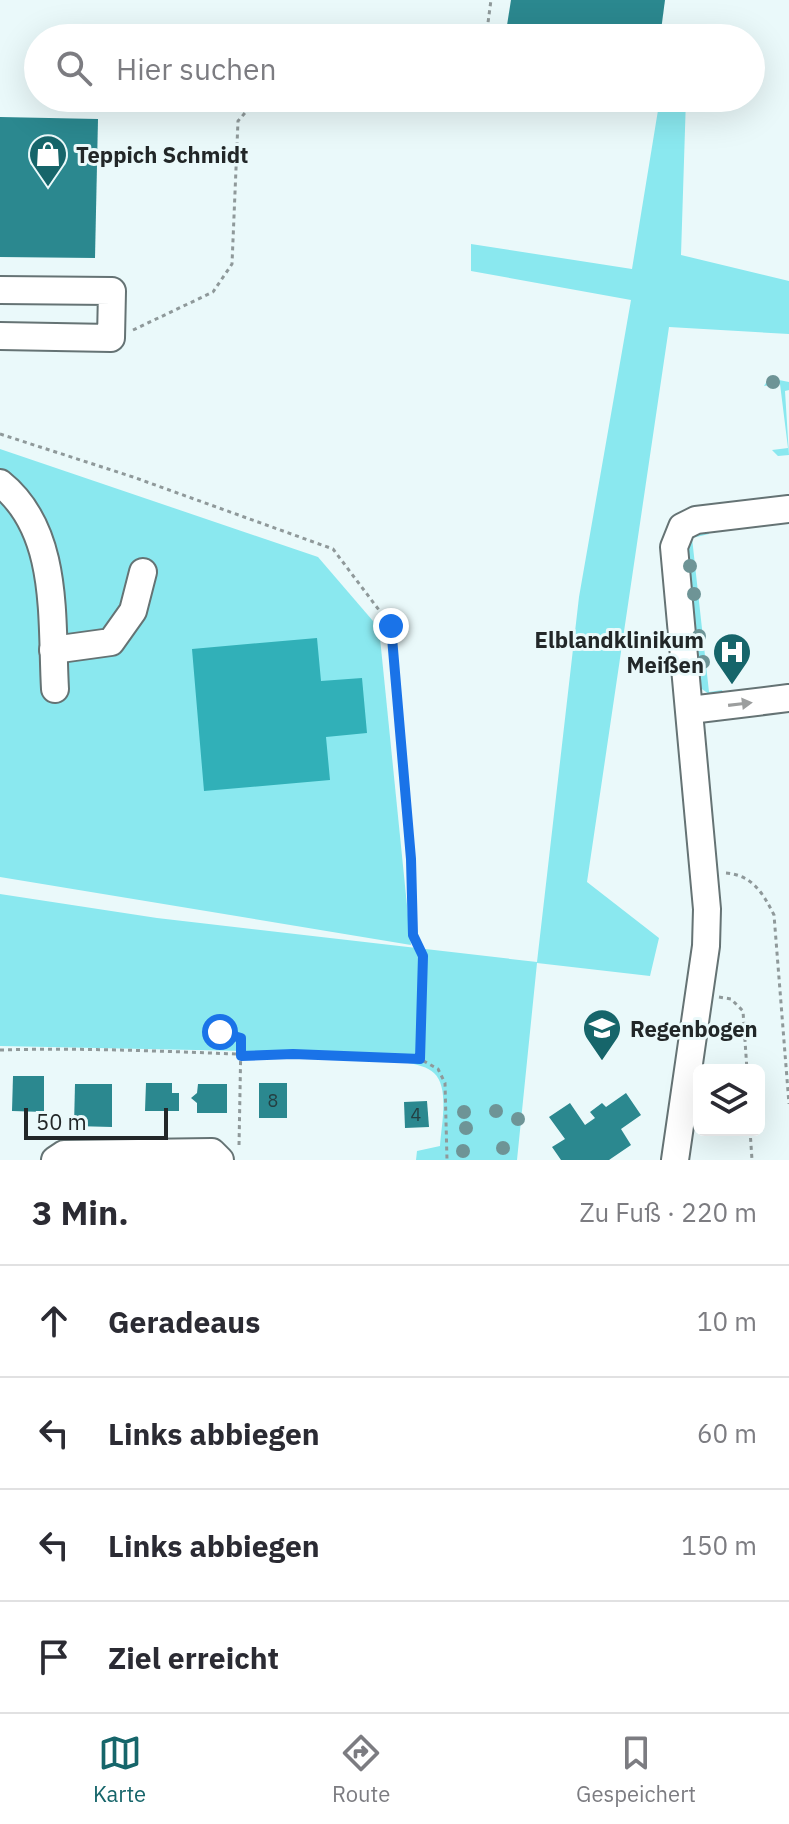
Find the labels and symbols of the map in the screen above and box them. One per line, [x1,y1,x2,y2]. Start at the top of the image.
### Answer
shop icon: Teppich Schmidt [27,133,69,188]
place label: Teppich Schmidt [76,140,248,169]
route end [373,608,409,644]
place label: Elblandklinikum Meißen [535,625,704,679]
hospital icon: Elblandklinikum Meißen [711,631,753,686]
one-way arrow [727,697,752,710]
school or university icon: Regenbogen [581,1007,623,1062]
route start [202,1014,238,1050]
place label: Regenbogen [630,1014,758,1043]
house number: 8 [268,1089,278,1112]
house number: 4 [411,1103,422,1126]
scale bar [24,1104,168,1140]

